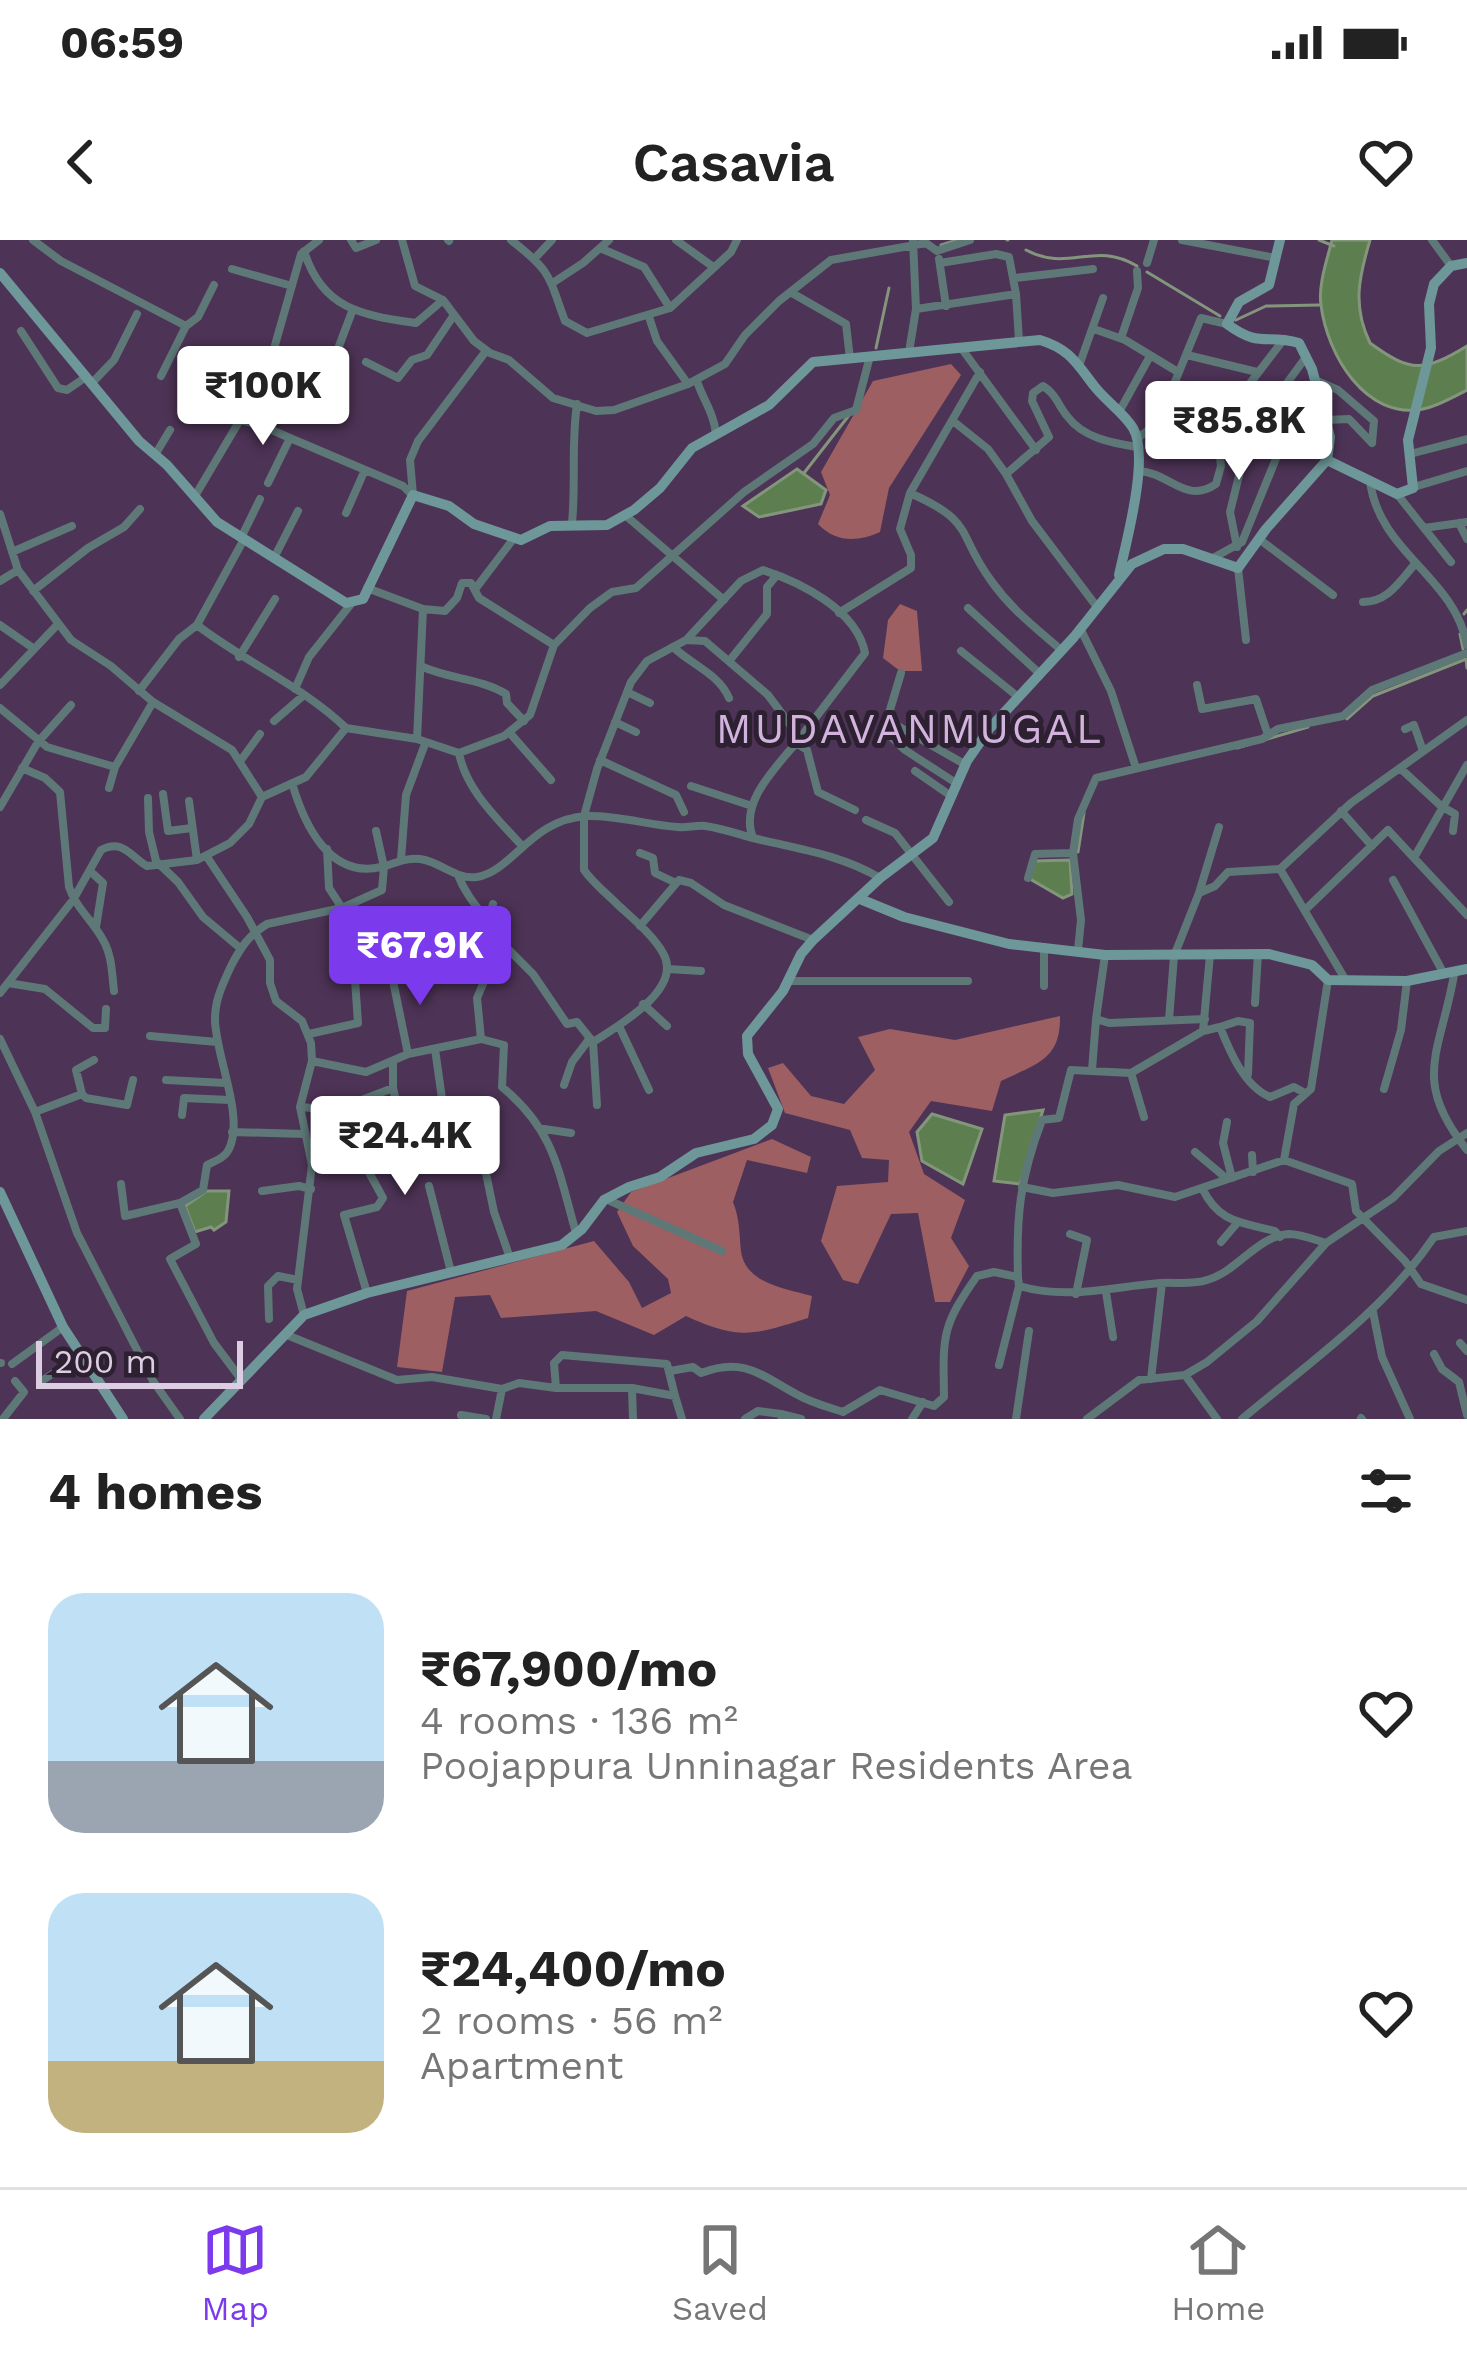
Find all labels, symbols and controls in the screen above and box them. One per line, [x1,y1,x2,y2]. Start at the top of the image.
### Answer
text: 06:59 [60,16,184,69]
icon: back [48,129,114,195]
icon: heart [1353,129,1419,195]
text: Casavia [632,131,835,194]
pin: ₹100K [179,346,347,448]
text: ₹100K [204,362,322,407]
pin: ₹85.8K [1141,381,1337,483]
text: ₹85.8K [1172,397,1306,442]
district label: MUDAVANMUGAL [716,704,1104,753]
pin: ₹67.9K [322,906,518,1008]
text: ₹67.9K [356,922,484,967]
pin: ₹24.4K [307,1096,503,1198]
text: ₹24.4K [338,1112,472,1157]
scale bar [36,1335,243,1388]
text: 200 m [54,1342,157,1381]
icon: filters [1353,1458,1419,1524]
text: 4 homes [48,1462,262,1521]
text: ₹67,900/mo [420,1639,717,1698]
icon: home [144,1641,288,1785]
icon: heart [1353,1680,1419,1746]
text: 4 rooms · 136 m² [420,1698,738,1743]
text: Poojappura Unninagar Residents Area [420,1743,1133,1788]
text: ₹24,400/mo [420,1939,726,1998]
icon: home [144,1941,288,2085]
icon: heart [1353,1980,1419,2046]
text: 2 rooms · 56 m² [420,1998,722,2043]
text: Apartment [420,2043,623,2088]
tab: Map [202,2217,269,2328]
tab: Saved [672,2217,768,2328]
tab: Home [1171,2217,1265,2328]

